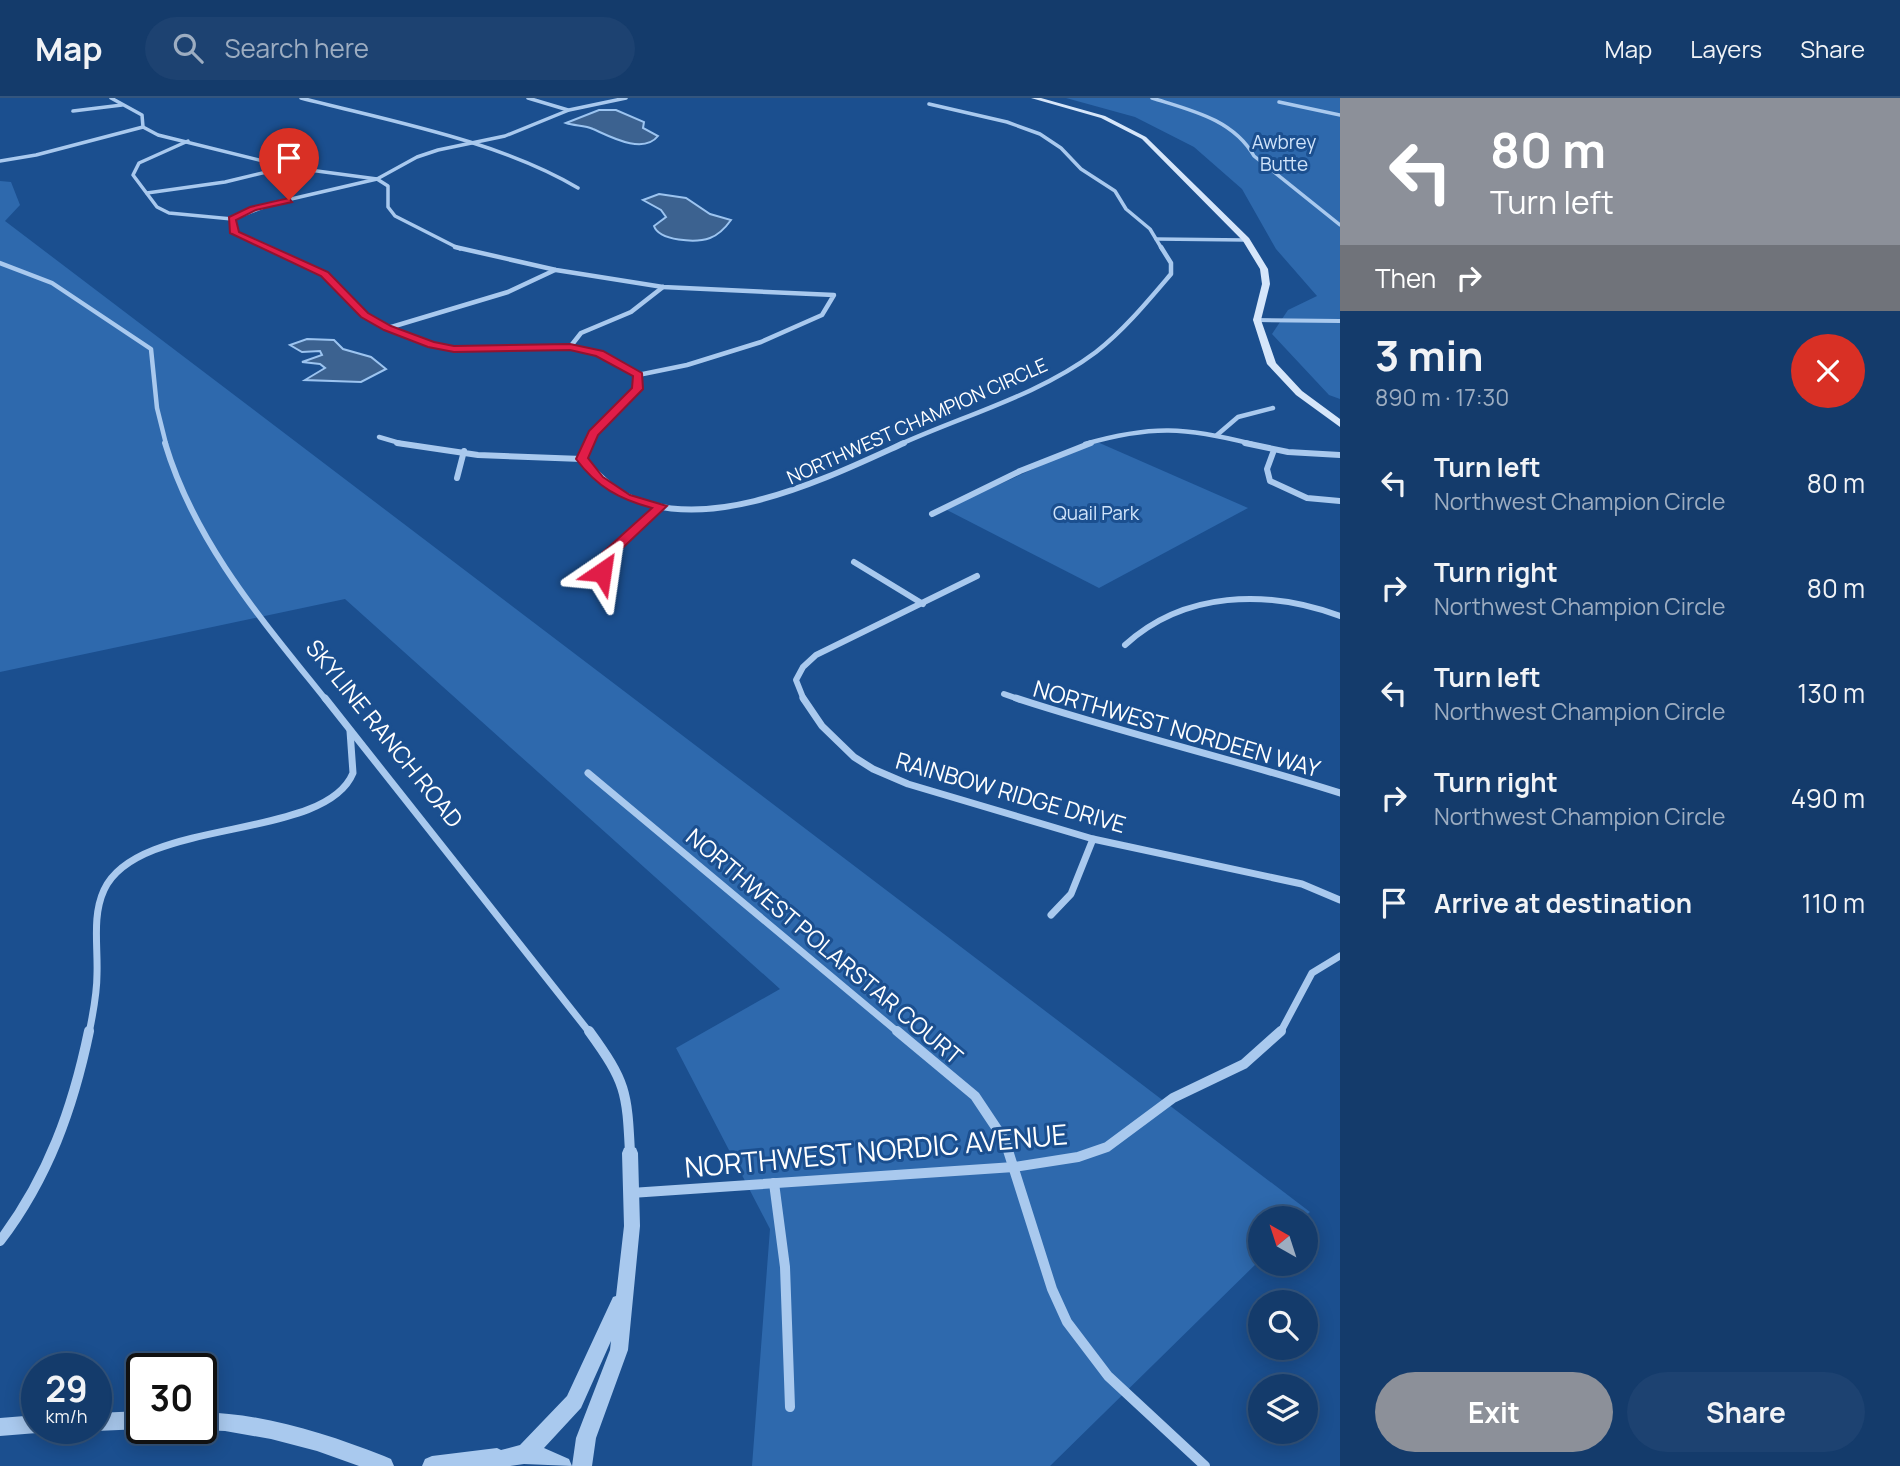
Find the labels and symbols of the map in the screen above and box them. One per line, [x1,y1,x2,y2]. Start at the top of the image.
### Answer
pin [259,128,319,200]
park label: Awbrey Butte [1252,129,1316,177]
street label: NORTHWEST CHAMPION CIRCLE [783,352,1051,490]
park label: Quail Park [1053,500,1140,526]
position arrow [565,535,639,609]
street label: SKYLINE RANCH ROAD [299,632,471,834]
street label: NORTHWEST NORDEEN WAY [1030,672,1324,784]
street label: RAINBOW RIDGE DRIVE [892,744,1130,840]
street label: NORTHWEST POLARSTAR COURT [680,821,970,1072]
street label: NORTHWEST NORDIC AVENUE [683,1114,1069,1186]
north arrow [1248,1206,1318,1276]
speed limit sign: 30 [126,1353,217,1444]

